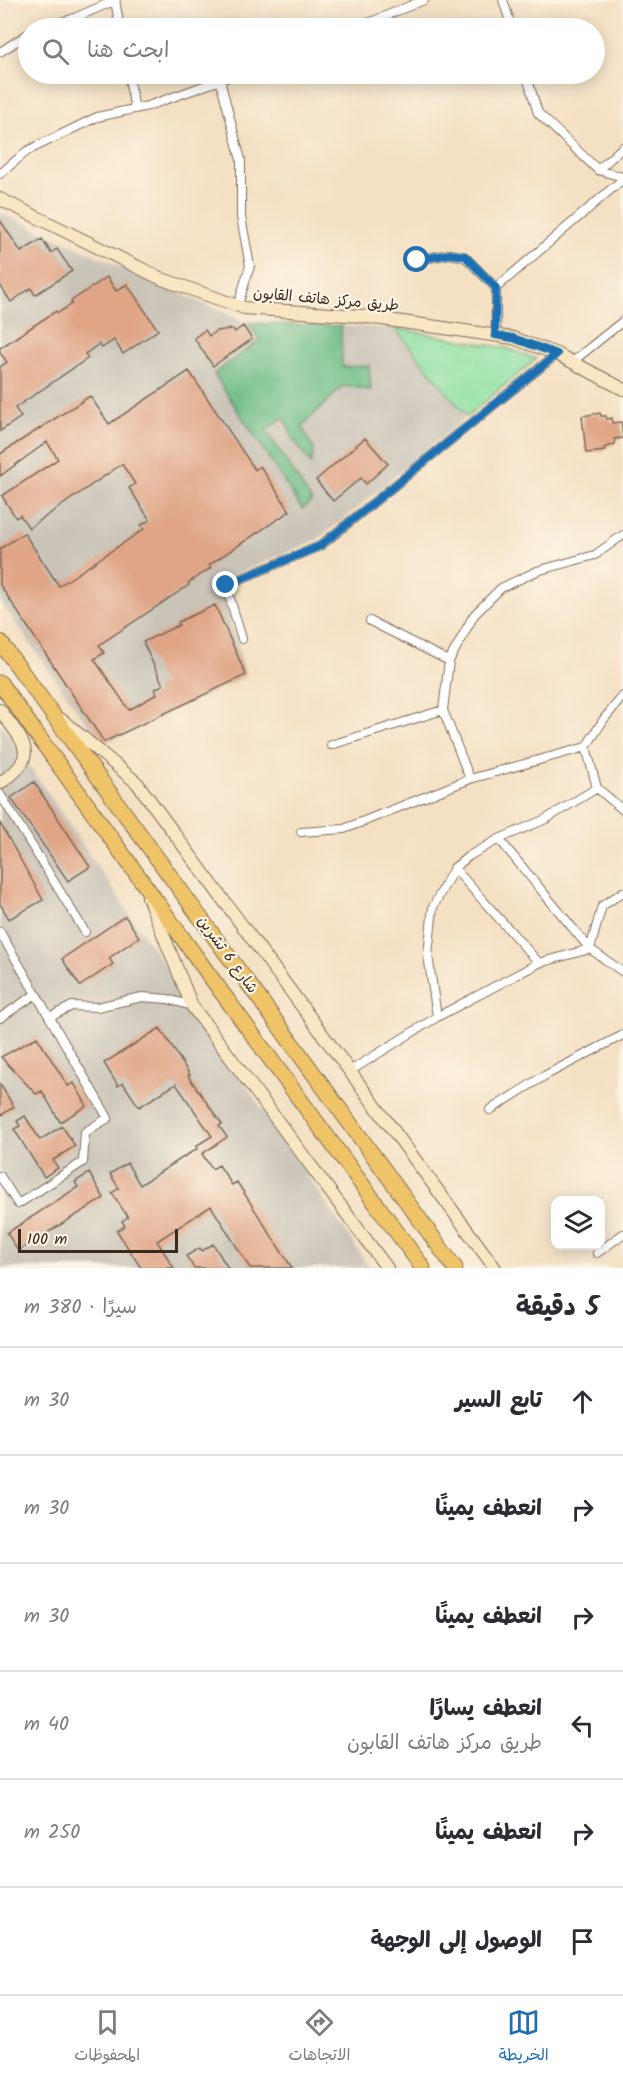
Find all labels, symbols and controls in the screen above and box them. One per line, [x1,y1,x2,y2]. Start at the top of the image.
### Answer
search box [18,18,605,84]
text: ابحث هنا [87,34,169,69]
icon: search [39,35,72,68]
route start [403,246,429,272]
street label: طريق مركز هاتف القابون [252,282,400,318]
route end [212,571,238,597]
street label: شارع 6 تشرين [191,911,263,999]
map controls [551,1196,605,1250]
button: layers [551,1196,605,1250]
scale bar [18,1226,178,1254]
text: 100 m [27,1227,67,1252]
text: 5 دقيقة [516,1287,599,1329]
text: سيرًا · 380 m [24,1292,137,1324]
text: تابع السير [455,1384,542,1419]
text: 30 m [24,1385,69,1417]
icon: ahead [566,1385,599,1418]
text: انعطف يمينًا [435,1492,542,1527]
text: 30 m [24,1493,69,1525]
icon: right [566,1493,599,1526]
text: انعطف يمينًا [435,1600,542,1635]
text: 30 m [24,1601,69,1633]
icon: right [566,1601,599,1634]
text: انعطف يسارًا [430,1692,542,1727]
text: 40 m [24,1709,69,1741]
icon: left [566,1709,599,1742]
text: طريق مركز هاتف القابون [347,1728,542,1760]
text: انعطف يمينًا [435,1816,542,1851]
text: 250 m [24,1817,80,1849]
icon: right [566,1817,599,1850]
text: الوصول إلى الوجهة [370,1924,542,1959]
icon: arrive [566,1925,599,1958]
tab: المحفوظات [74,2006,140,2069]
tab: الاتجاهات [289,2006,350,2069]
tab: الخريطة [499,2006,549,2069]

